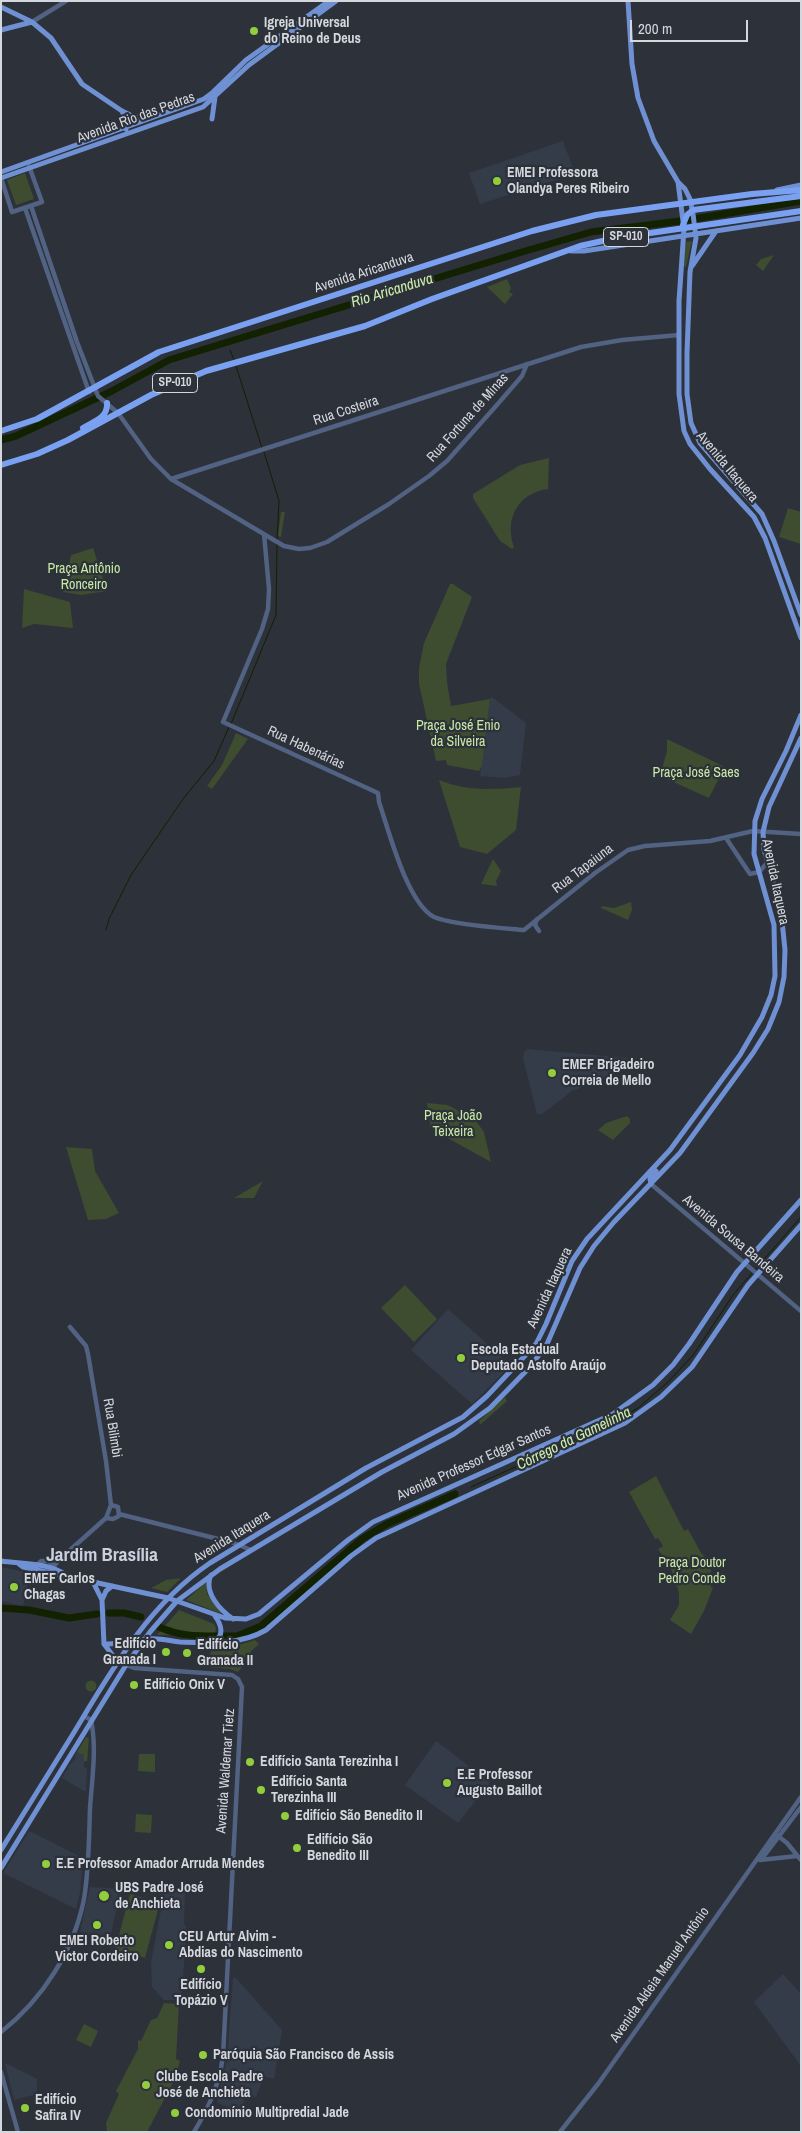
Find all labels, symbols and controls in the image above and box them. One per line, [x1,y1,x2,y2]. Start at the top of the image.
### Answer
scale bar [632,10,750,42]
place label: Igreja Universal do Reino de Deus [264,15,361,48]
text: 200 m [638,18,672,39]
marker: Igreja Universal do Reino de Deus [248,25,260,37]
street label: Avenida Rio das Pedras [75,89,197,147]
place label: EMEI Professora Olandya Peres Ribeiro [507,165,630,198]
marker: EMEI Professora Olandya Peres Ribeiro [491,175,503,187]
road number: SP-010 [604,228,648,246]
street label: Avenida Aricanduva [312,249,416,297]
water label: Rio Aricanduva [349,270,435,312]
street label: Rua Fortuna de Minas [424,370,512,466]
road number: SP-010 [152,373,198,392]
street label: Rua Costeira [311,393,381,429]
street label: Avenida Itaquera [693,428,761,506]
park label: Praça Antônio Ronceiro [48,561,120,594]
park label: Praça José Enio da Silveira [416,718,500,750]
street label: Rua Habenárias [265,723,347,773]
park label: Praça José Saes [653,765,739,781]
street label: Avenida Itaquera [758,838,792,926]
street label: Rua Tapaiuna [549,841,617,897]
place label: EMEF Brigadeiro Correia de Mello [562,1057,654,1090]
marker: EMEF Brigadeiro Correia de Mello [546,1067,558,1079]
park label: Praça João Teixeira [424,1108,482,1140]
street label: Avenida Sousa Bandeira [679,1192,787,1286]
street label: Avenida Itaquera [524,1245,576,1331]
place label: Escola Estadual Deputado Astolfo Araújo [471,1342,606,1374]
marker: Escola Estadual Deputado Astolfo Araújo [455,1352,467,1364]
street label: Rua Bilimbi [99,1397,125,1459]
water label: Córrego da Gamelinha [514,1403,634,1475]
street label: Avenida Professor Edgar Santos [394,1421,554,1505]
street label: Avenida Itaquera [191,1507,273,1567]
district label: Jardim Brasília [46,1545,158,1567]
park label: Praça Doutor Pedro Conde [658,1555,726,1588]
place label: EMEF Carlos Chagas [24,1571,95,1604]
marker: EMEF Carlos Chagas [8,1581,20,1593]
place label: Edifício Granada I [103,1636,156,1668]
place label: Edifício Granada II [197,1637,253,1670]
marker: Edifício Granada I [160,1646,172,1658]
marker: Edifício Granada II [181,1647,193,1659]
place label: Edifício Onix V [144,1677,225,1693]
marker: Edifício Onix V [128,1679,140,1691]
street label: Avenida Waldemar Tietz [213,1708,239,1834]
place label: Edifício Santa Terezinha I [260,1754,398,1770]
marker: Edifício Santa Terezinha I [244,1756,256,1768]
place label: E.E Professor Augusto Baillot [457,1767,542,1800]
place label: Edifício Santa Terezinha III [271,1774,347,1806]
marker: E.E Professor Augusto Baillot [441,1777,453,1789]
marker: Edifício Santa Terezinha III [255,1784,267,1796]
place label: Edifício São Benedito II [295,1808,423,1824]
marker: Edifício São Benedito II [279,1810,291,1822]
place label: Edifício São Benedito III [307,1832,373,1864]
marker: Edifício São Benedito III [291,1842,303,1854]
place label: E.E Professor Amador Arruda Mendes [56,1856,265,1872]
marker: E.E Professor Amador Arruda Mendes [40,1858,52,1870]
place label: UBS Padre José de Anchieta [115,1880,204,1912]
marker: UBS Padre José de Anchieta [97,1889,111,1903]
street label: Avenida Aldeia Manuel Antônio [607,1904,713,2046]
marker: EMEI Roberto Victor Cordeiro [91,1919,103,1931]
place label: CEU Artur Alvim - Abdias do Nascimento [179,1929,303,1961]
place label: EMEI Roberto Victor Cordeiro [55,1933,139,1965]
marker: CEU Artur Alvim - Abdias do Nascimento [163,1939,175,1951]
marker: Edifício Topázio V [195,1963,207,1975]
place label: Edifício Topázio V [174,1977,228,2010]
place label: Paróquia São Francisco de Assis [213,2047,394,2063]
marker: Paróquia São Francisco de Assis [197,2049,209,2061]
place label: Clube Escola Padre José de Anchieta [156,2069,263,2102]
marker: Clube Escola Padre José de Anchieta [140,2079,152,2091]
place label: Edifício Safira IV [35,2092,81,2124]
marker: Edifício Safira IV [19,2102,31,2114]
place label: Condomínio Multipredial Jade [185,2105,349,2121]
marker: Condomínio Multipredial Jade [169,2107,181,2119]

